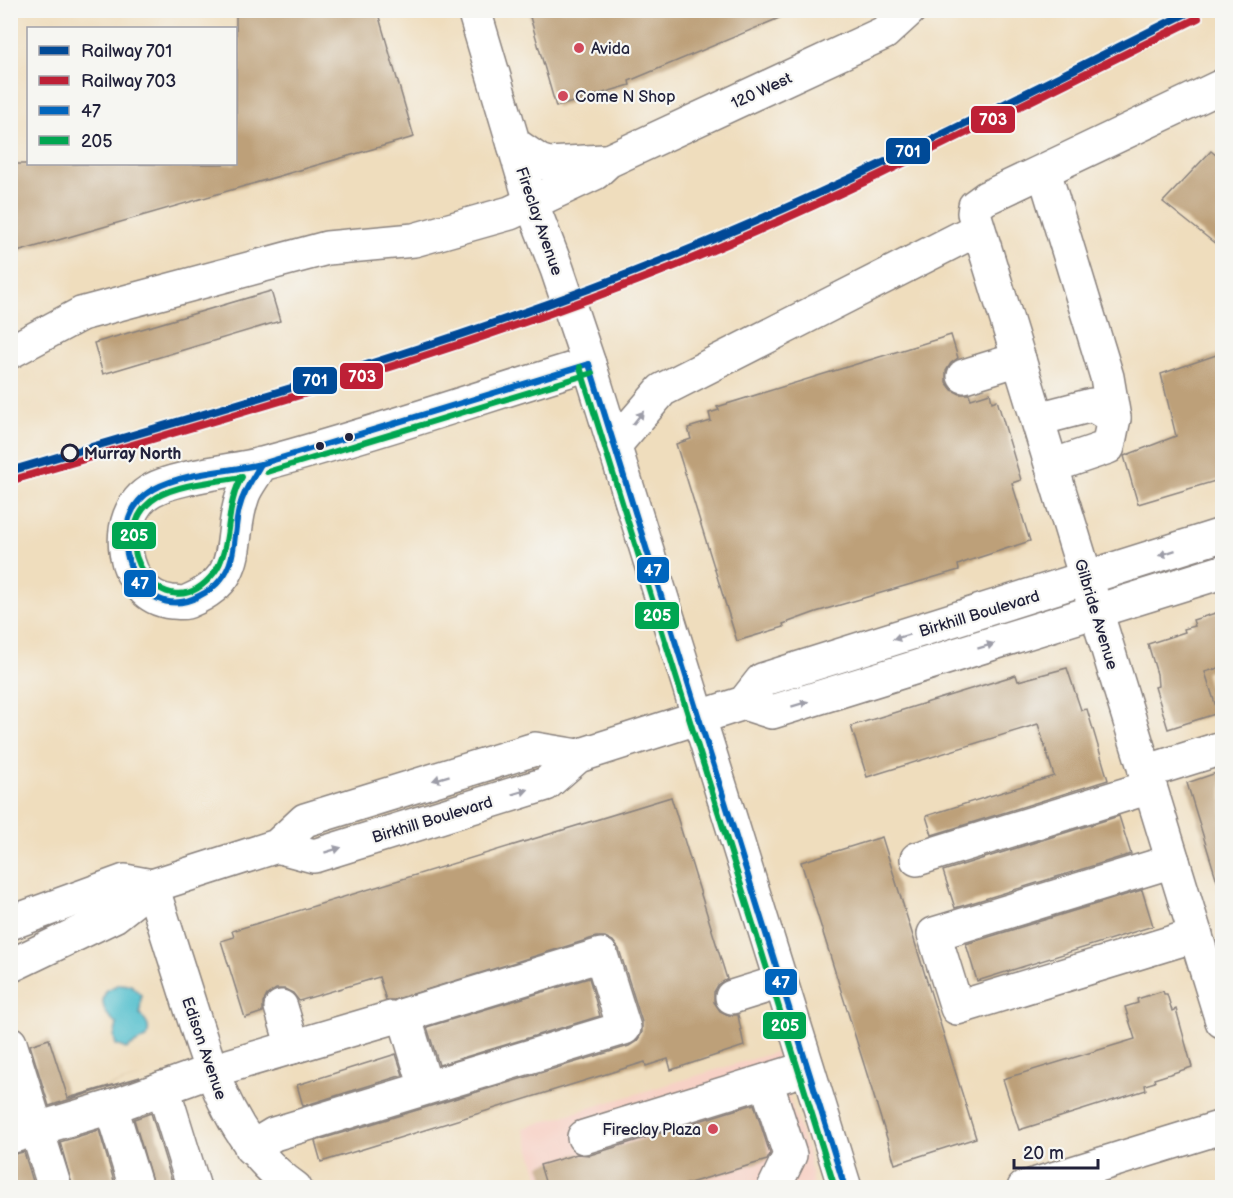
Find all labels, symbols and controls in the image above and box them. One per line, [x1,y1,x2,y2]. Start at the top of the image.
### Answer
legend [27,27,237,165]
place label: Avida [591,40,630,59]
text: Railway 701 [81,41,172,62]
marker: Avida [572,41,586,55]
street label: 120 West [728,69,795,114]
text: Railway 703 [81,71,176,92]
place label: Come N Shop [575,88,675,107]
marker: Come N Shop [556,89,570,103]
text: 47 [81,101,101,122]
line badge: 703 [970,105,1016,134]
text: 703 [979,111,1007,130]
text: 205 [81,131,113,152]
line badge: 701 [885,137,931,165]
text: 701 [895,143,921,162]
street label: Fireclay Avenue [511,165,566,279]
line badge: 703 [339,362,384,390]
line badge: 701 [292,366,338,395]
text: 703 [348,368,376,387]
text: 701 [302,372,328,391]
one-way arrow [632,410,645,426]
unlabelled marker [343,431,355,443]
unlabelled marker [314,440,326,452]
marker: Murray North [61,444,79,462]
place label: Murray North [84,445,181,464]
line badge: 205 [111,521,157,550]
text: 205 [120,527,148,546]
one-way arrow [1158,549,1176,559]
line badge: 47 [636,556,670,584]
street label: Gilbride Avenue [1070,557,1122,672]
text: 47 [644,562,662,581]
line badge: 47 [123,569,157,598]
text: 47 [131,575,149,594]
street label: Birkhill Boulevard [917,587,1042,642]
line badge: 205 [634,601,680,630]
text: 205 [643,607,671,626]
one-way arrow [892,633,910,642]
one-way arrow [977,641,995,650]
one-way arrow [791,699,809,708]
one-way arrow [432,774,450,783]
one-way arrow [511,787,529,796]
street label: Birkhill Boulevard [370,793,495,848]
one-way arrow [324,845,342,854]
line badge: 47 [764,968,798,996]
text: 47 [772,974,790,993]
street label: Edison Avenue [177,995,230,1103]
line badge: 205 [762,1011,807,1040]
text: 205 [771,1017,799,1036]
place label: Fireclay Plaza [602,1121,701,1140]
marker: Fireclay Plaza [706,1122,720,1136]
scale bar [1014,1132,1098,1170]
text: 20 m [1023,1143,1064,1164]

